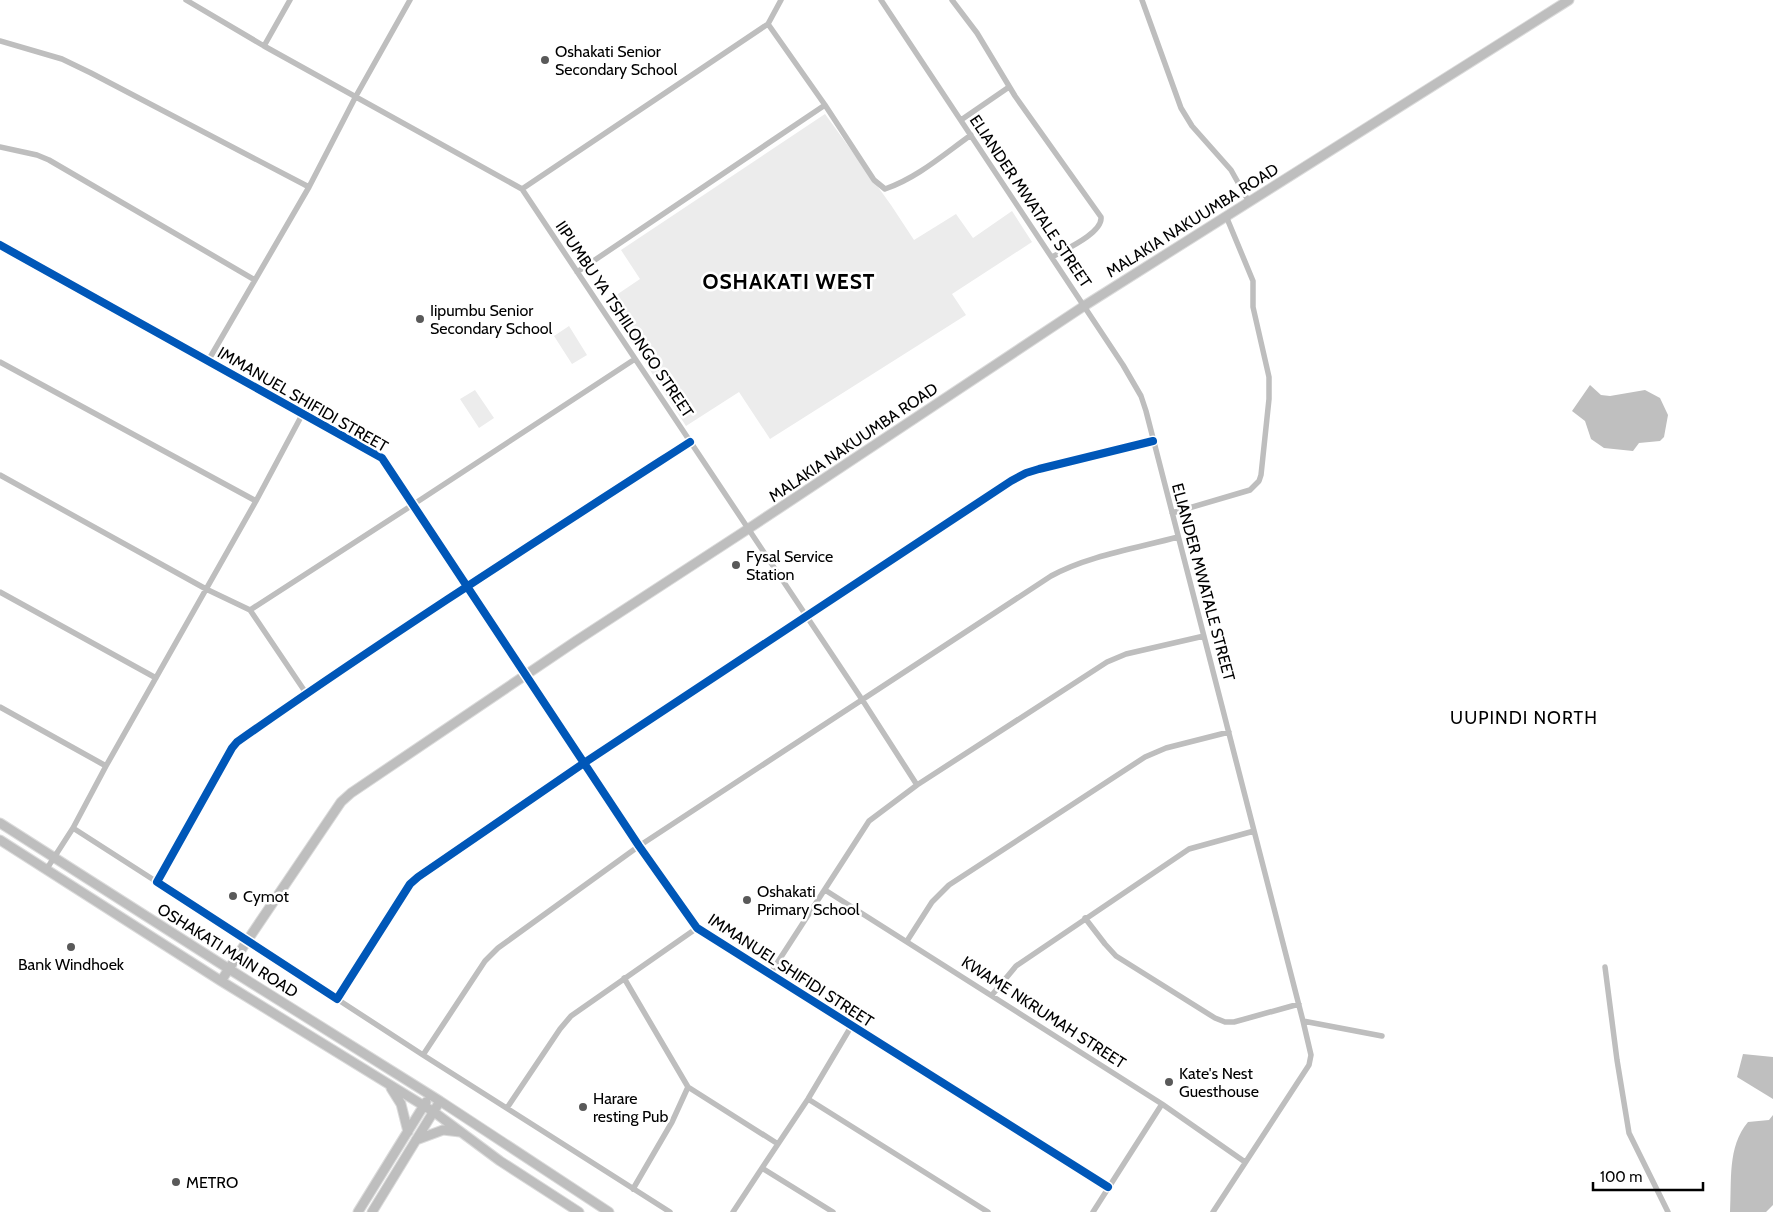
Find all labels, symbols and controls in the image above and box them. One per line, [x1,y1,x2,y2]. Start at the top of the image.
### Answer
place label: Oshakati Senior Secondary School [555,42,678,79]
marker: Oshakati Senior Secondary School [539,54,551,66]
street label: ELIANDER MWATALE STREET [966,111,1096,291]
street label: MALAKIA NAKUUMBA ROAD [1103,159,1282,281]
street label: IIPUMBU YA TSHILONGO STREET [552,217,698,421]
district label: OSHAKATI WEST [702,269,876,294]
place label: Iipumbu Senior Secondary School [430,301,553,338]
marker: Iipumbu Senior Secondary School [414,313,426,325]
street label: IMMANUEL SHIFIDI STREET [214,343,392,456]
street label: MALAKIA NAKUUMBA ROAD [765,379,941,506]
street label: ELIANDER MWATALE STREET [1168,481,1239,683]
place label: Fysal Service Station [746,547,833,584]
marker: Fysal Service Station [730,559,742,571]
district label: UUPINDI NORTH [1450,707,1598,729]
place label: Oshakati Primary School [757,882,860,919]
place label: Cymot [243,887,290,906]
marker: Cymot [227,890,239,902]
marker: Oshakati Primary School [741,894,753,906]
street label: OSHAKATI MAIN ROAD [154,899,302,1001]
street label: IMMANUEL SHIFIDI STREET [704,910,877,1031]
marker: Bank Windhoek [65,941,77,953]
street label: KWAME NKRUMAH STREET [958,952,1130,1073]
place label: Bank Windhoek [18,955,125,974]
place label: Kate's Nest Guesthouse [1179,1064,1259,1101]
marker: Kate's Nest Guesthouse [1163,1076,1175,1088]
place label: Harare resting Pub [593,1089,668,1126]
marker: Harare resting Pub [577,1101,589,1113]
scale bar [1593,1160,1703,1192]
text: 100 m [1600,1168,1642,1186]
place label: METRO [186,1173,238,1192]
marker: METRO [170,1176,182,1188]

